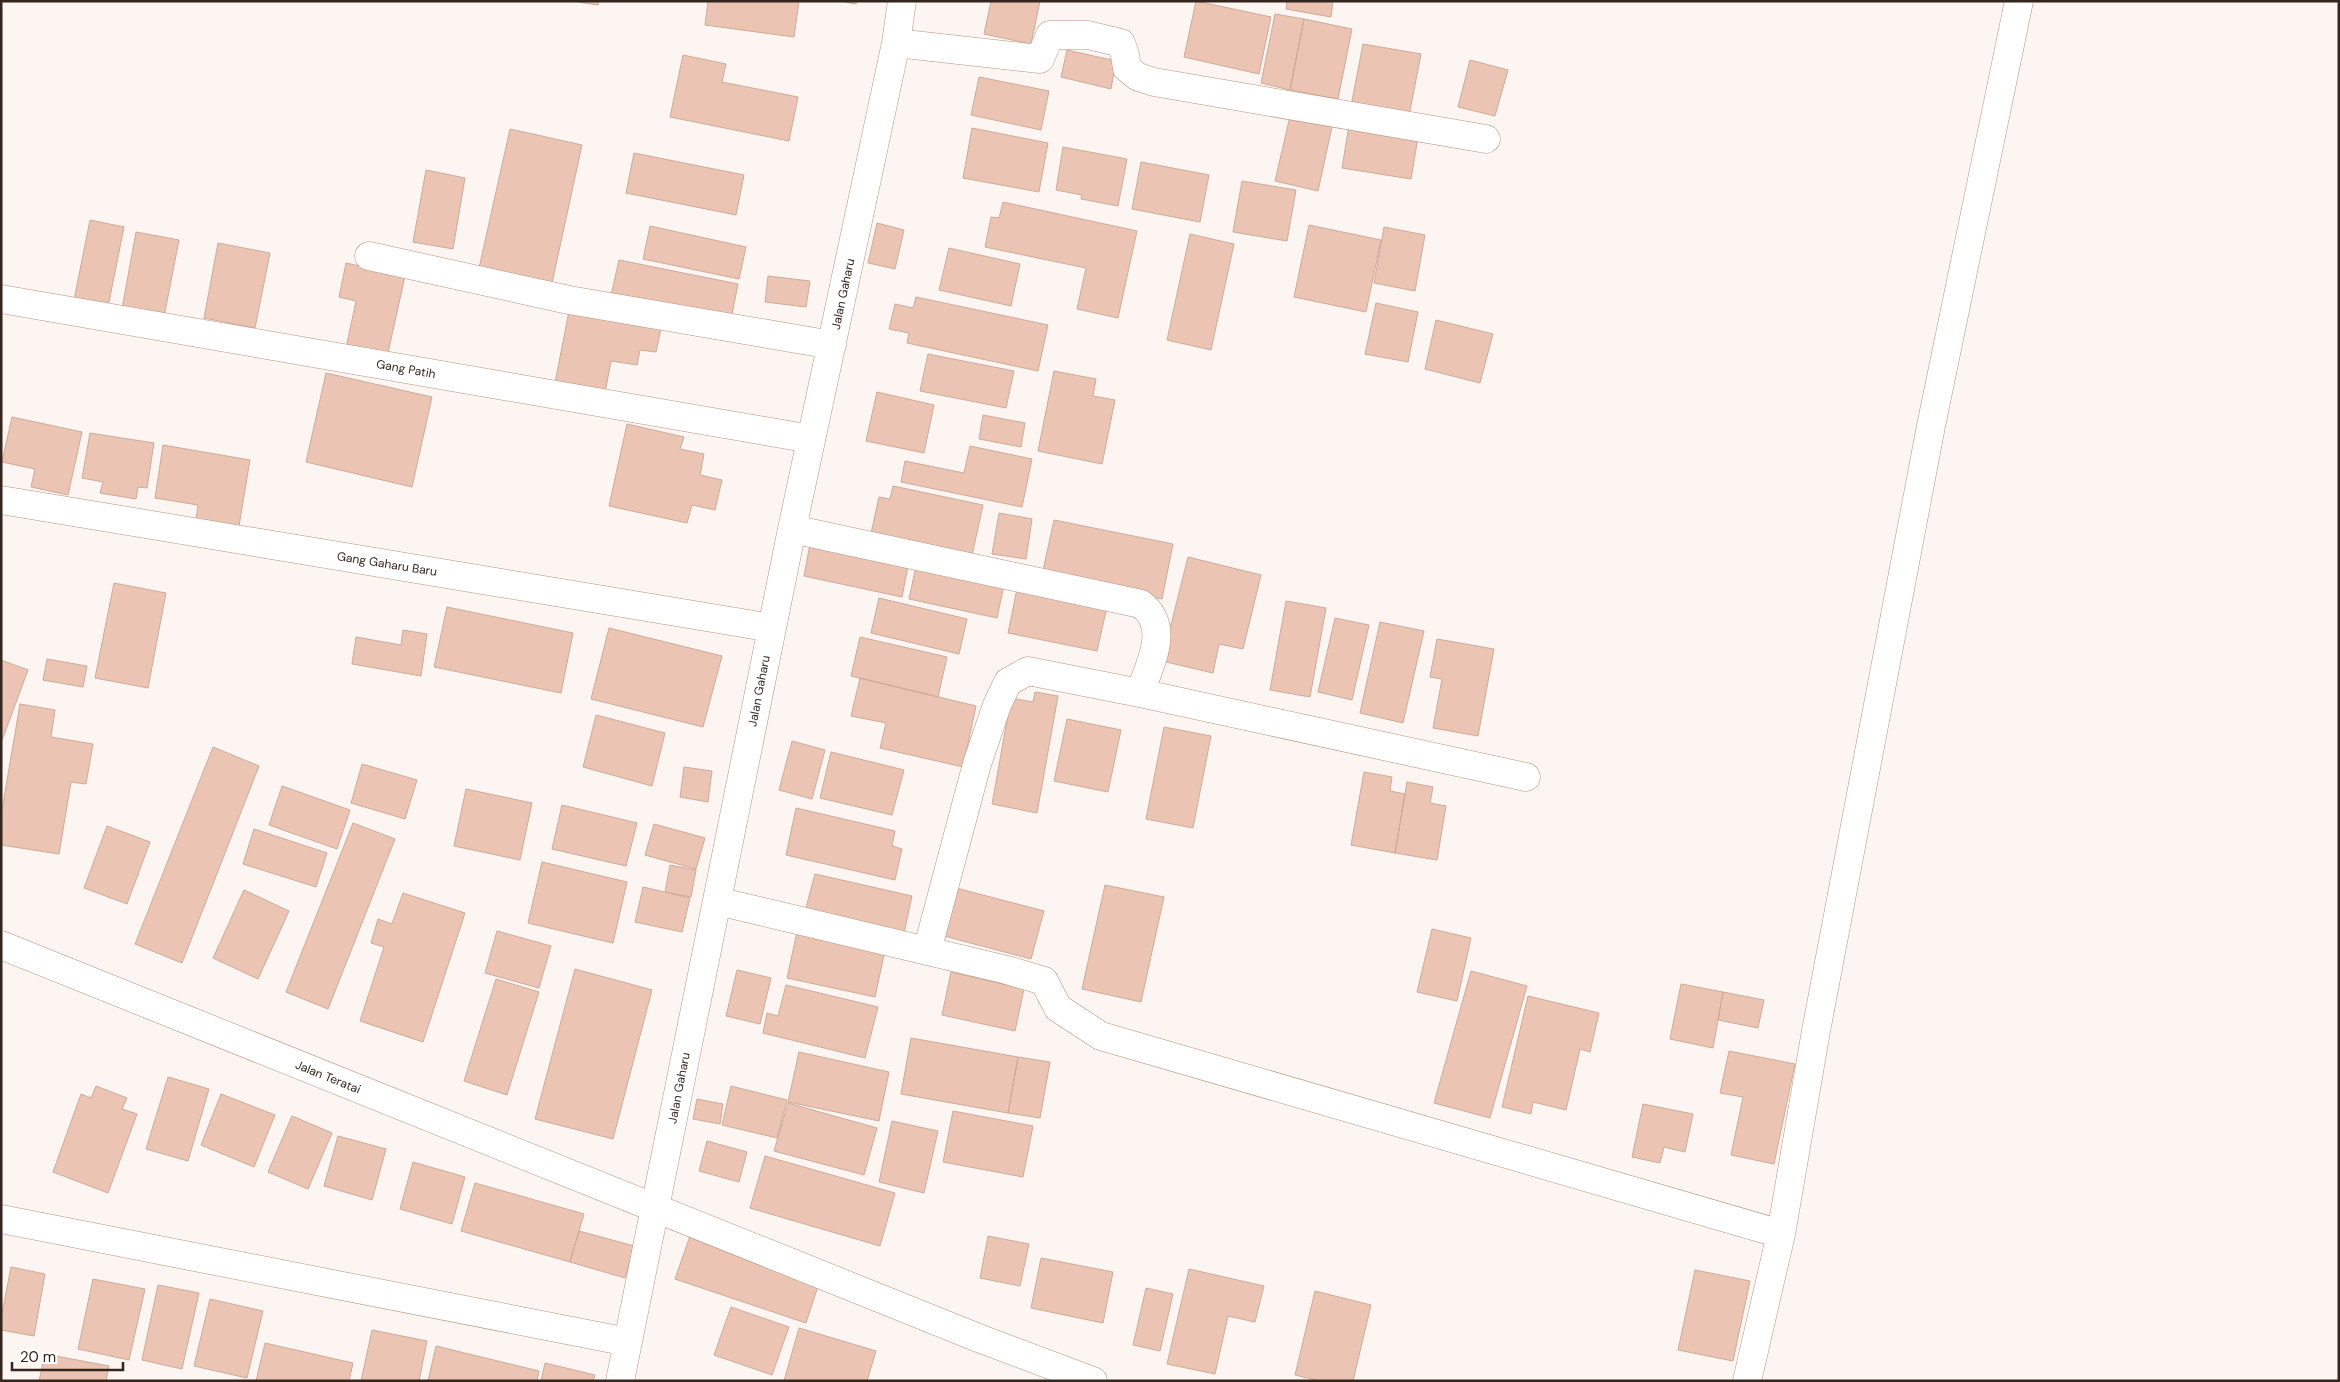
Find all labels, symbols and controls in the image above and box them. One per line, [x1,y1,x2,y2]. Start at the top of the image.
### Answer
street label: Jalan Gaharu [828,257,858,331]
street label: Gang Patih [375,356,437,382]
street label: Gang Gaharu Baru [336,548,438,580]
street label: Jalan Gaharu [744,654,774,728]
street label: Jalan Gaharu [664,1051,694,1125]
street label: Jalan Teratai [293,1057,363,1097]
scale bar [12,1340,124,1372]
text: 20 m [20,1347,56,1367]

